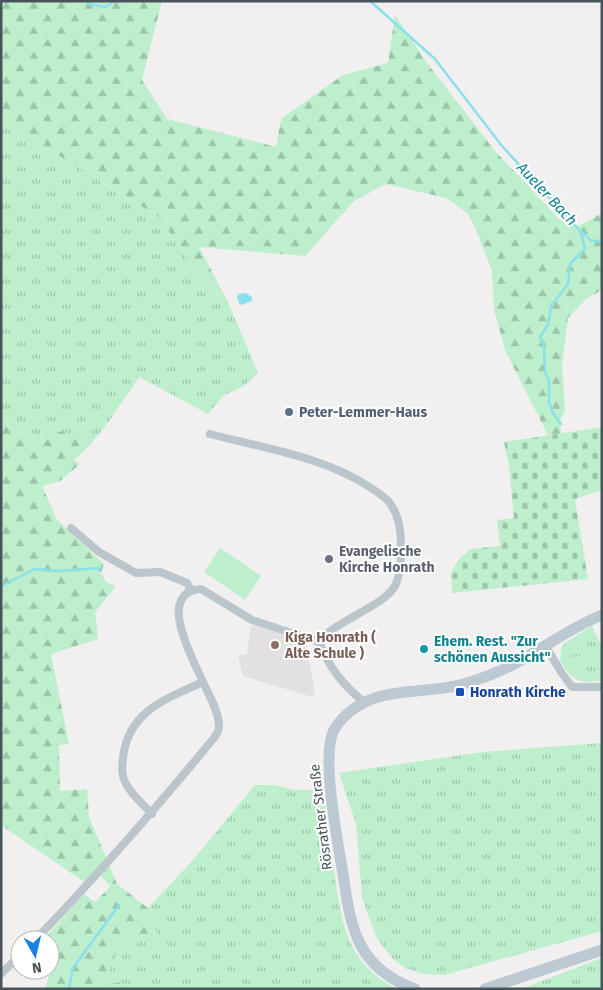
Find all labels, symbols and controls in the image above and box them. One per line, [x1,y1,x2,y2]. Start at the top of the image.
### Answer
water label: Aueler Bach [512,158,581,229]
place label: Peter-Lemmer-Haus [299,404,427,421]
marker: Peter-Lemmer-Haus [283,406,295,418]
place label: Evangelische Kirche Honrath [339,543,435,576]
marker: Evangelische Kirche Honrath [323,553,335,565]
place label: Kiga Honrath ( Alte Schule ) [284,629,376,662]
place label: Ehem. Rest. "Zur schönen Aussicht" [434,633,551,666]
marker: Kiga Honrath ( Alte Schule ) [269,639,281,651]
marker: Ehem. Rest. "Zur schönen Aussicht" [418,643,430,655]
place label: Honrath Kirche [470,684,566,701]
marker: Honrath Kirche [454,686,466,698]
street label: Rösrather Straße [306,763,336,871]
north arrow [10,930,60,980]
text: N [31,958,43,976]

